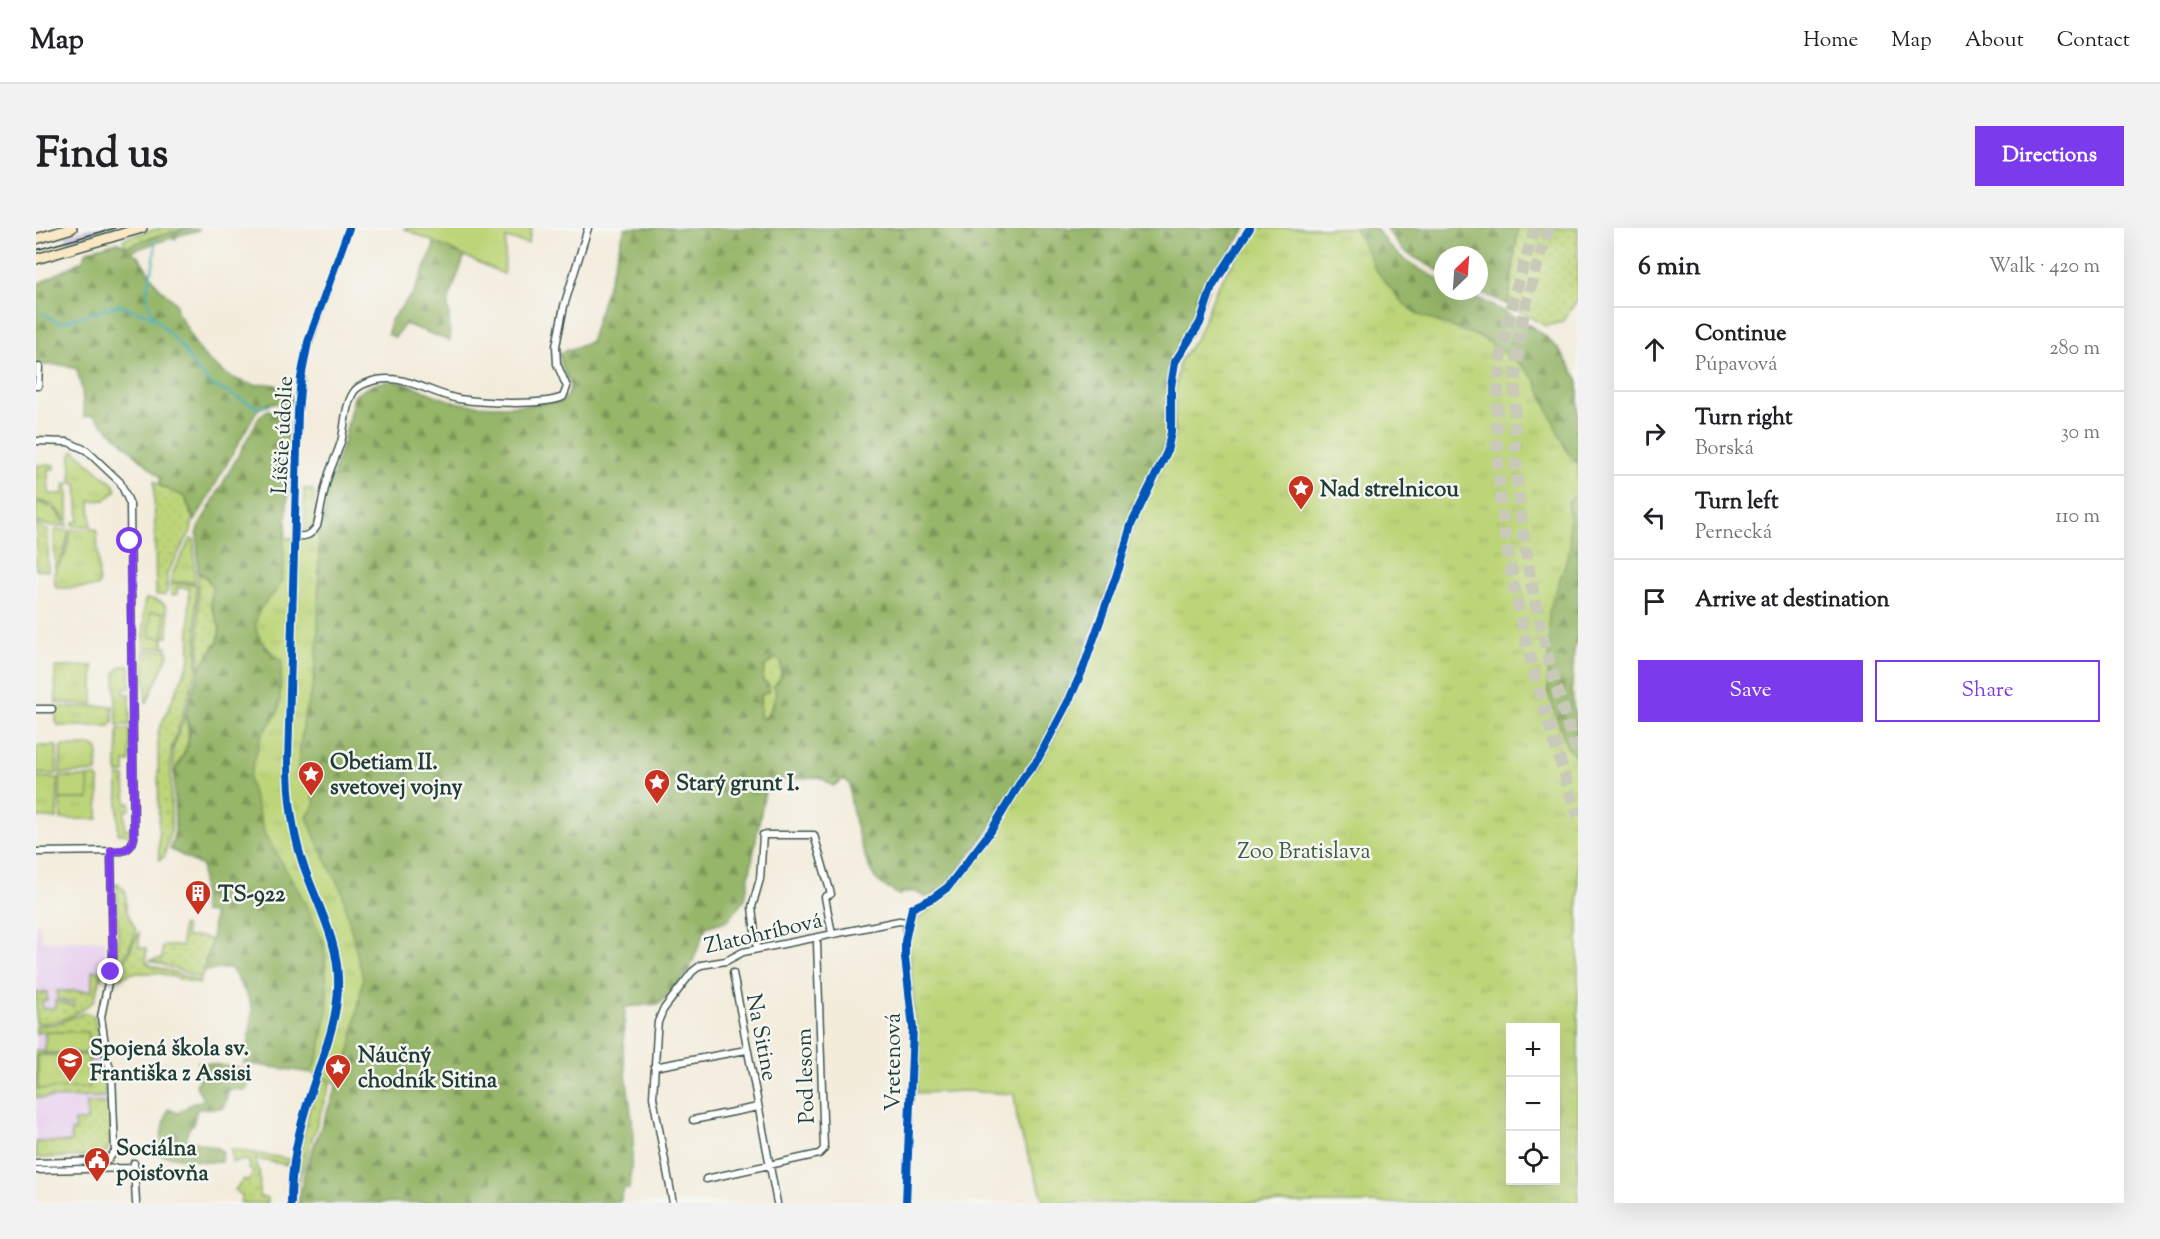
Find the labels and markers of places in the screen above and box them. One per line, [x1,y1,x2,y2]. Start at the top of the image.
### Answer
place icon: Nad strelnicou [1286,473,1316,511]
place label: Nad strelnicou [1320,475,1459,507]
place label: Obetiam II. svetovej vojny [330,748,463,805]
place icon: Obetiam II. svetovej vojny [296,759,326,797]
place icon: Starý grunt I. [642,767,672,805]
place label: Starý grunt I. [676,769,800,801]
building icon: TS-922 [183,878,213,916]
place label: TS-922 [218,880,286,912]
place label: Spojená škola sv. Františka z Assisi [90,1034,252,1091]
place label: Náučný chodník Sitina [358,1041,498,1098]
school or university icon: Spojená škola sv. Františka z Assisi [55,1045,85,1083]
place icon: Náučný chodník Sitina [323,1052,353,1090]
place label: Sociálna poisťovňa [116,1134,210,1191]
public building icon: Sociálna poisťovňa [82,1145,112,1183]

